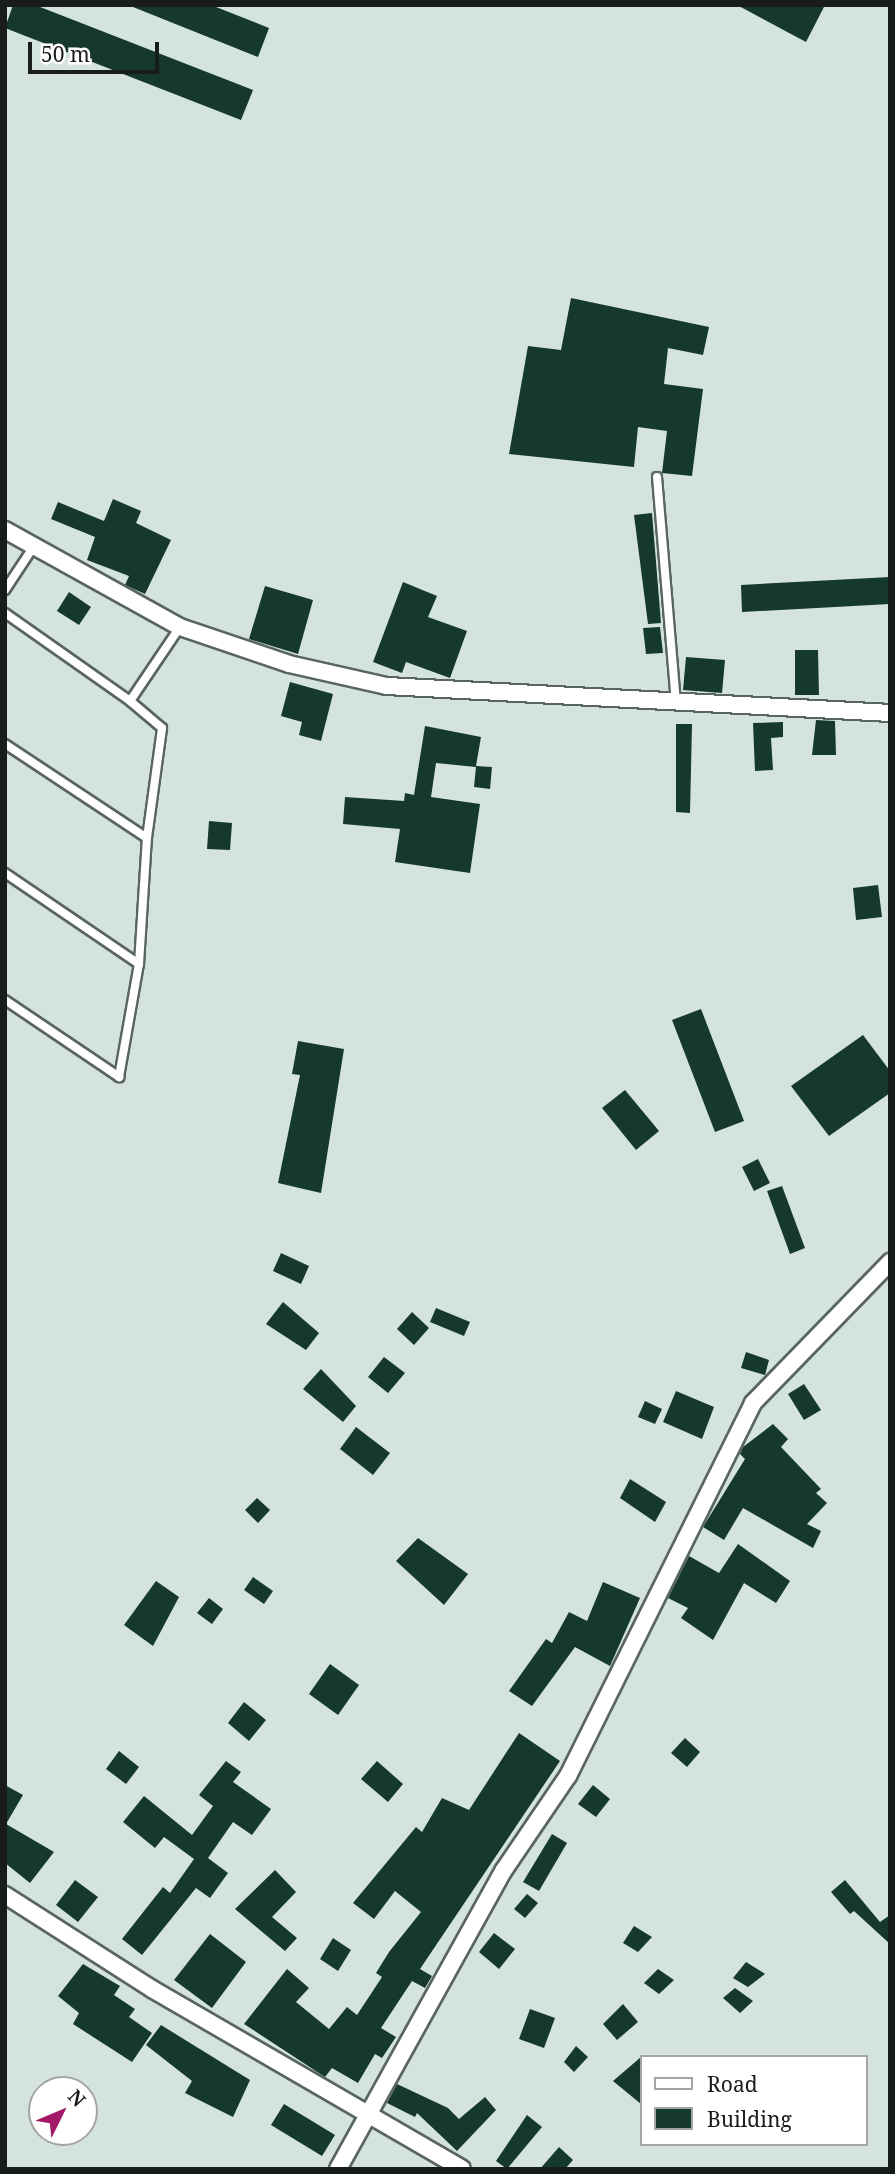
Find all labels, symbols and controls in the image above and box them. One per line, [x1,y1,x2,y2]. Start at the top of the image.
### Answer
scale bar [32,28,163,72]
text: 50 m [41,40,90,68]
legend [640,2055,867,2146]
text: Road [707,2070,758,2098]
north arrow [28,2076,98,2146]
text: N [62,2084,92,2112]
text: Building [707,2105,792,2133]

